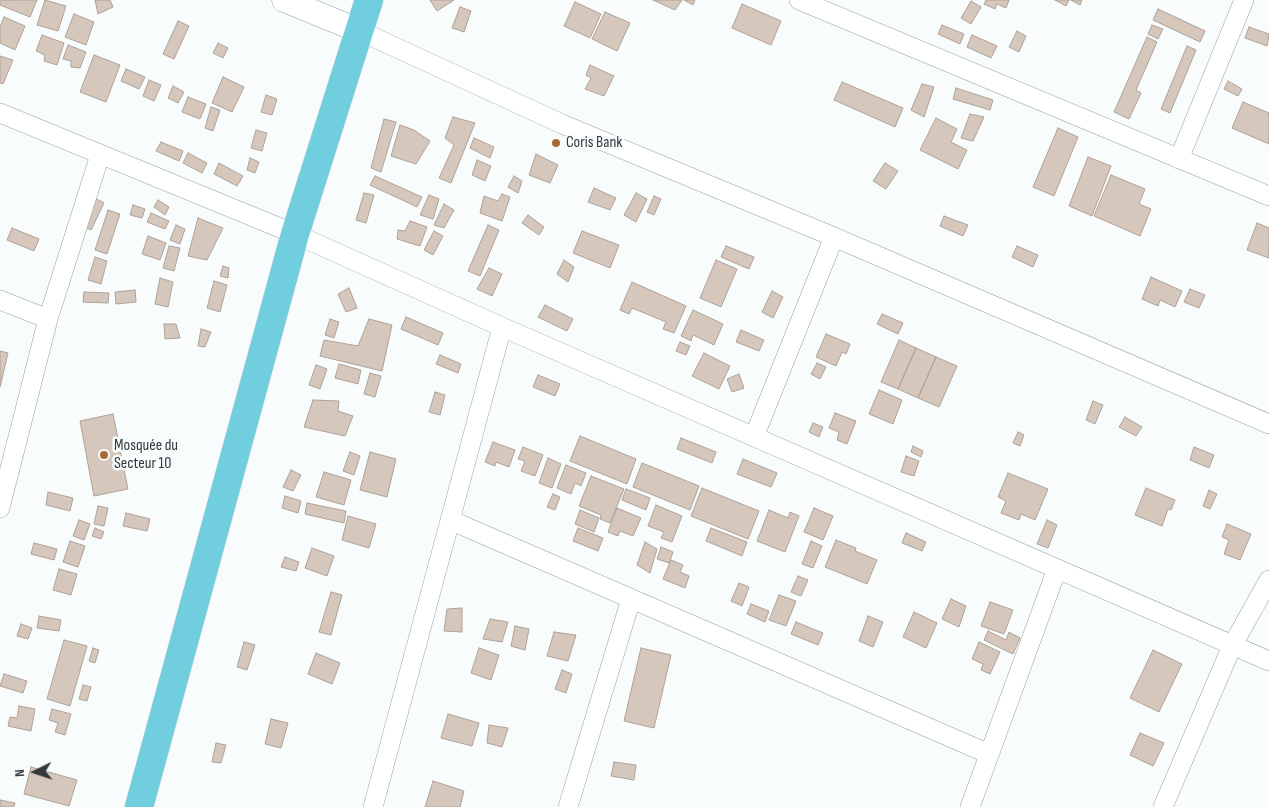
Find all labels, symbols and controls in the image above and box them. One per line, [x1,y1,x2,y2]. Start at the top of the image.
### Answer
place label: Coris Bank [566,133,622,153]
marker: Coris Bank [550,137,562,149]
place label: Mosquée du Secteur 10 [114,436,178,474]
marker: Mosquée du Secteur 10 [98,449,110,461]
north arrow [10,747,60,797]
text: N [11,769,28,777]

